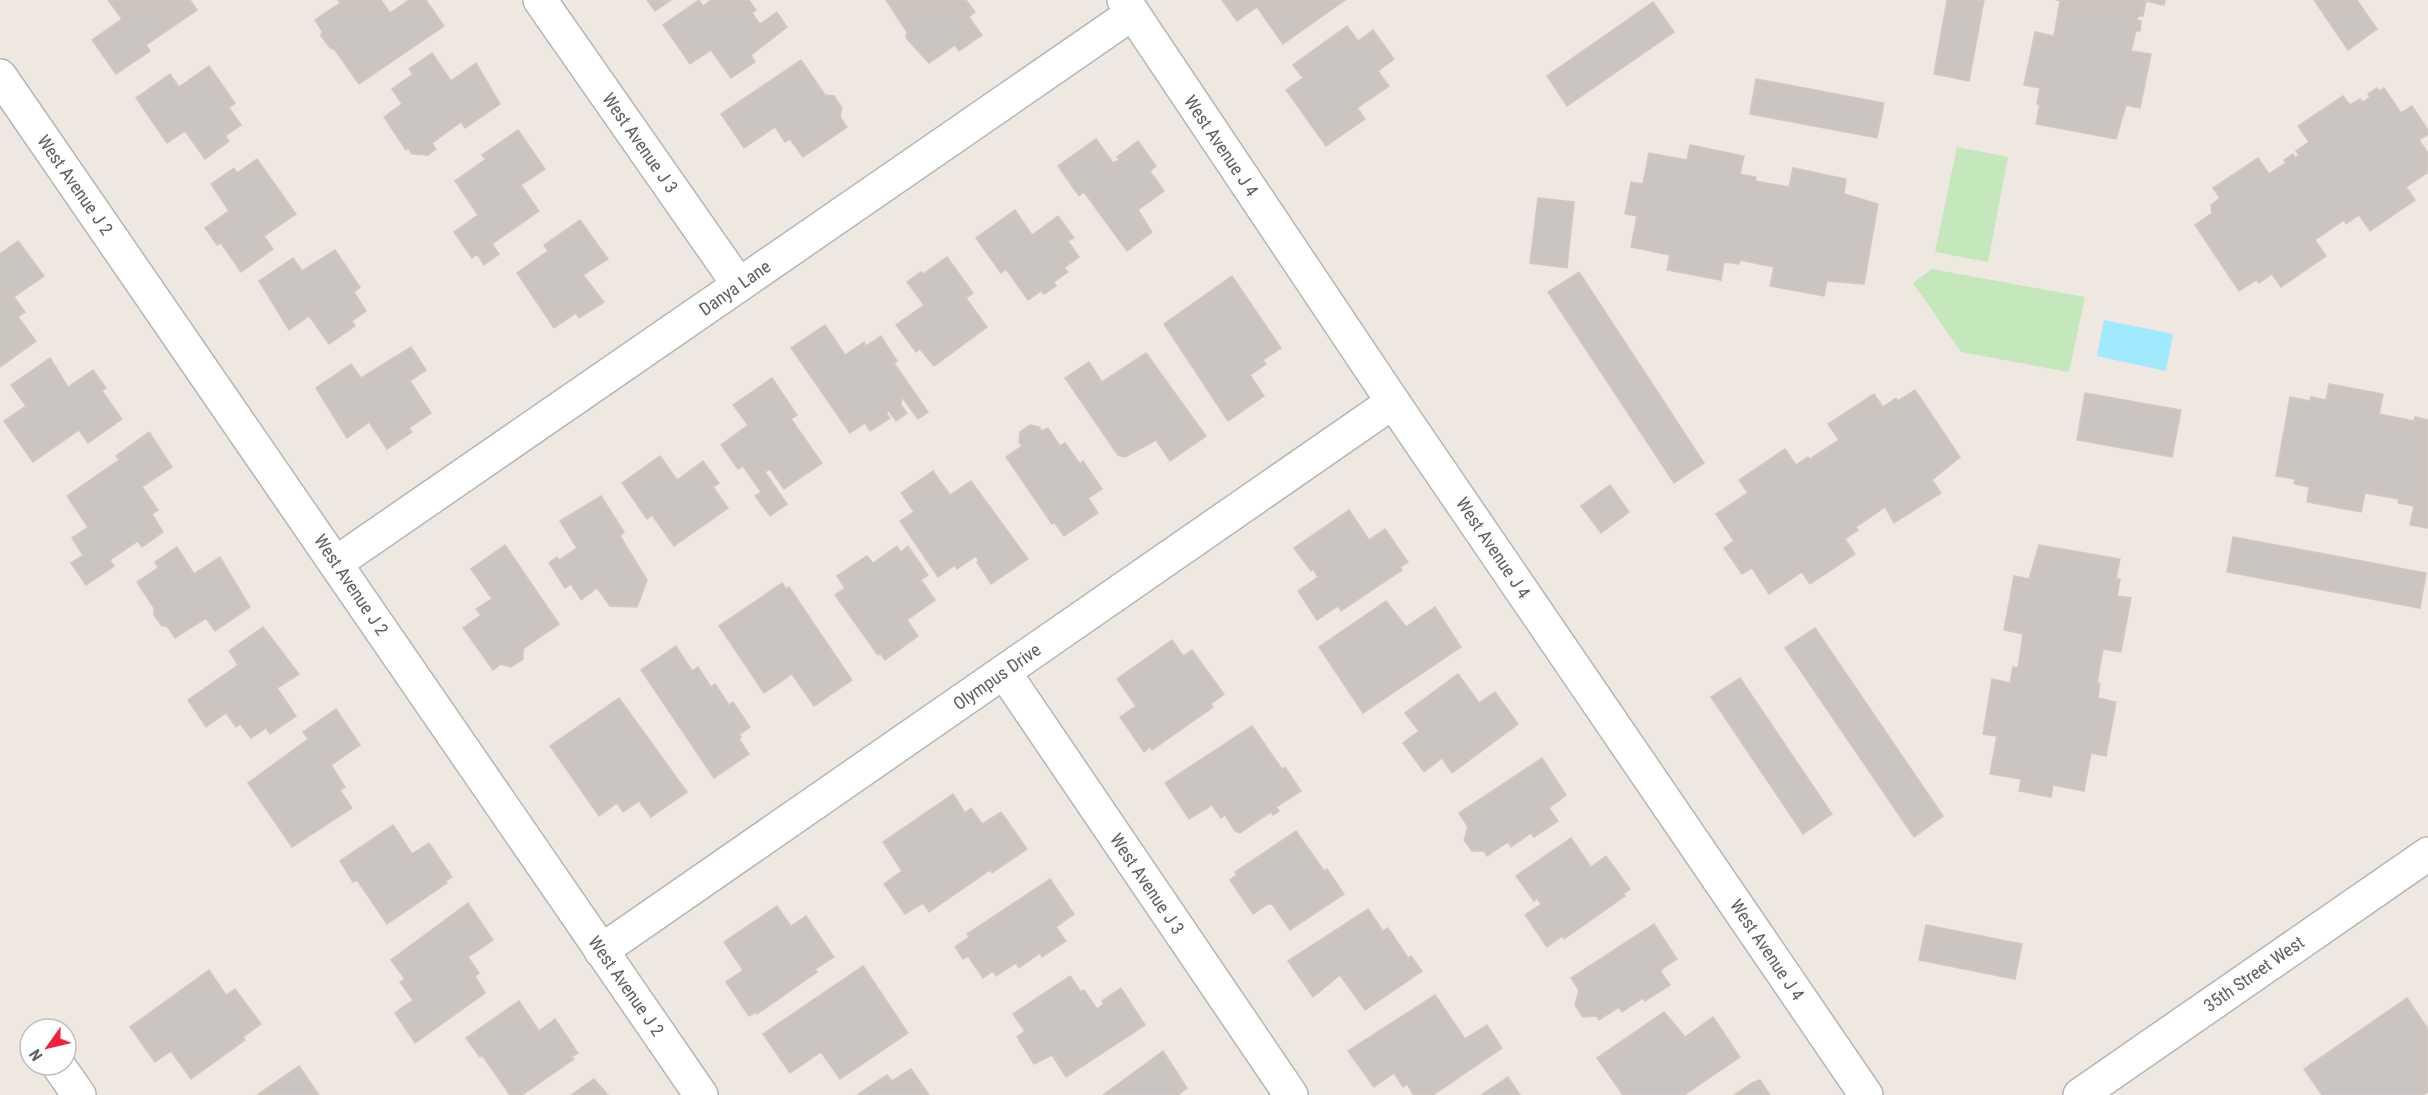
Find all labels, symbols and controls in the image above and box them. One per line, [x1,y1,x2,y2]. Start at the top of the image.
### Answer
street label: West Avenue J 3 [598,89,683,197]
street label: West Avenue J 4 [1180,91,1263,200]
street label: West Avenue J 2 [33,131,118,239]
street label: Danya Lane [695,255,774,320]
street label: West Avenue J 4 [1452,493,1535,602]
street label: West Avenue J 2 [310,530,393,639]
street label: Olympus Drive [949,639,1044,714]
street label: West Avenue J 3 [1106,829,1189,938]
street label: West Avenue J 4 [1726,895,1809,1004]
street label: 35th Street West [2200,931,2308,1016]
street label: West Avenue J 2 [584,932,669,1040]
north arrow [18,1017,78,1077]
text: N [25,1046,47,1064]

